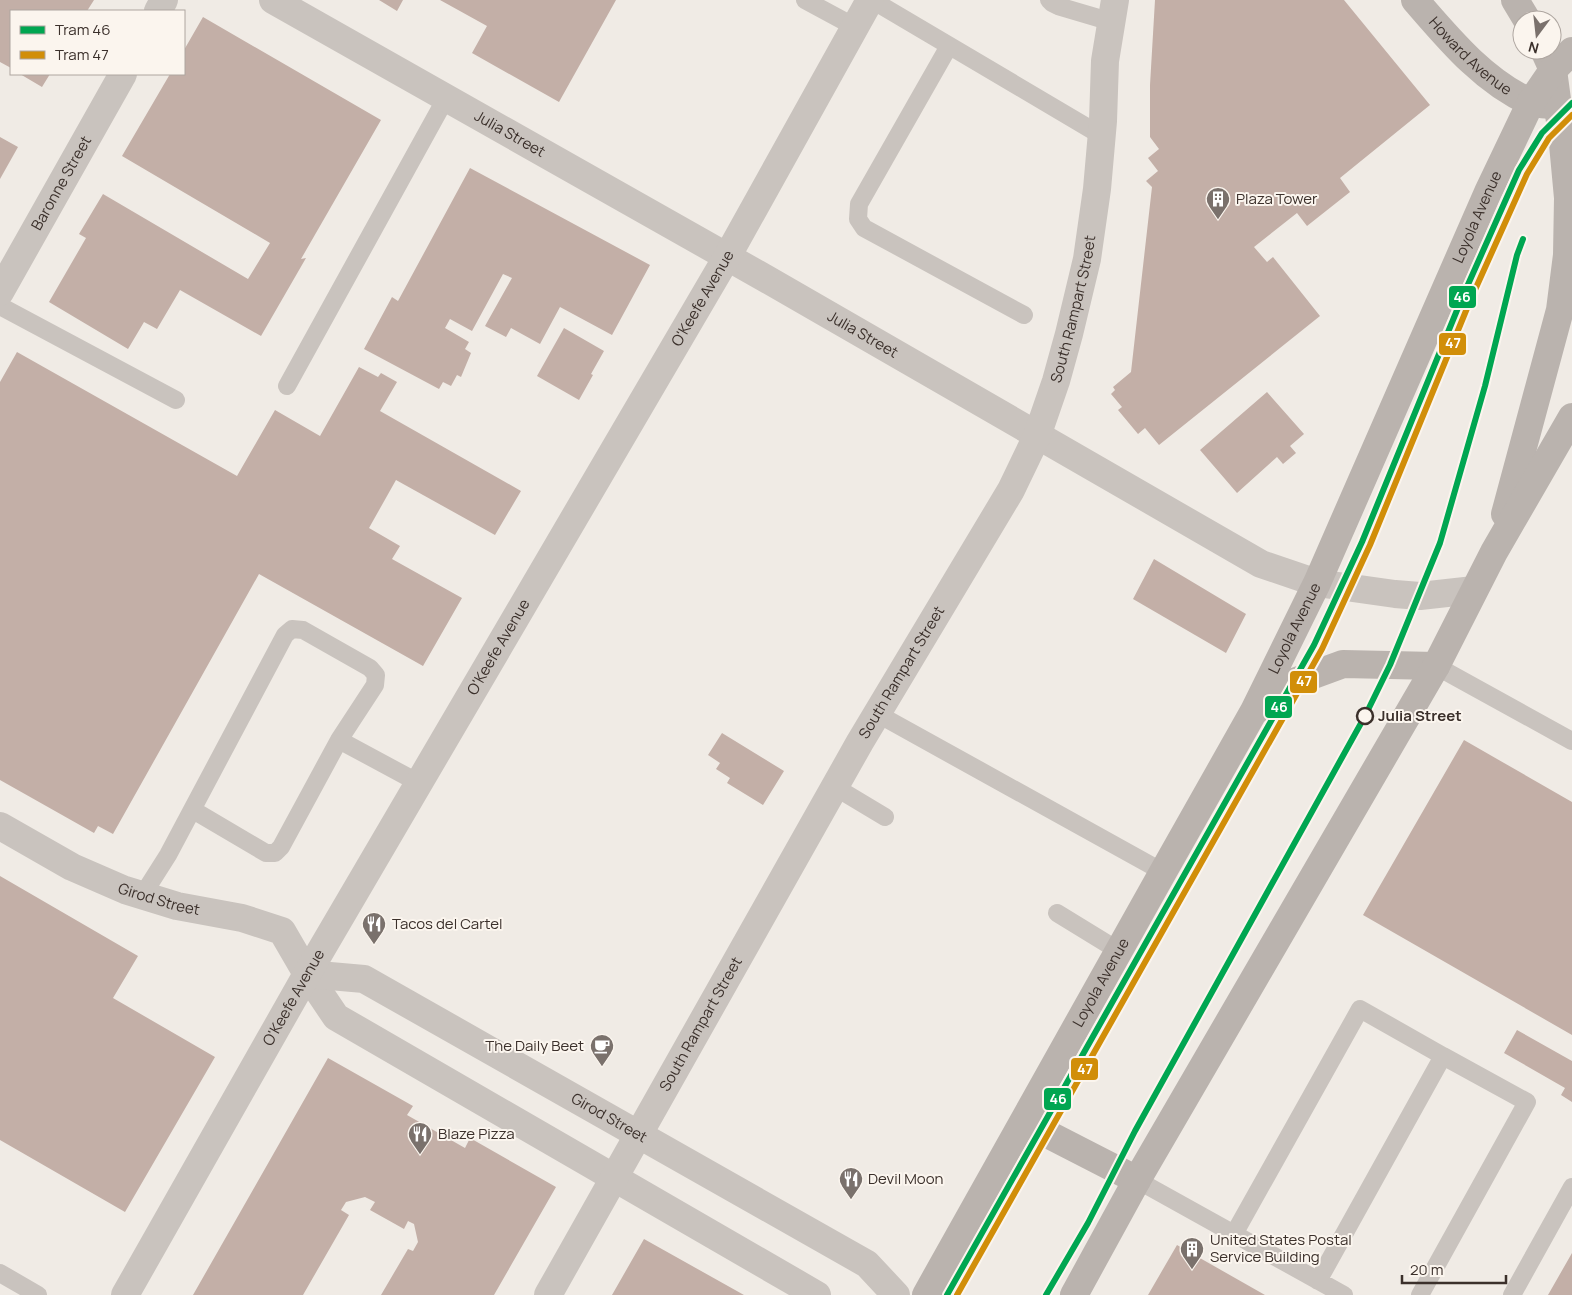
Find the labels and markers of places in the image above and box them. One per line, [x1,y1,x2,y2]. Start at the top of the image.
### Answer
building icon: Plaza Tower [1205,186,1231,220]
place label: Plaza Tower [1236,188,1318,209]
place label: Julia Street [1378,705,1462,726]
marker: Julia Street [1356,707,1374,725]
restaurant icon: Tacos del Cartel [361,911,387,945]
place label: Tacos del Cartel [392,913,503,934]
cafe icon: The Daily Beet [589,1033,615,1067]
place label: The Daily Beet [485,1035,584,1056]
restaurant icon: Blaze Pizza [407,1121,433,1155]
place label: Blaze Pizza [438,1123,514,1144]
restaurant icon: Devil Moon [838,1166,864,1200]
place label: Devil Moon [868,1168,944,1189]
place label: United States Postal Service Building [1210,1229,1352,1267]
building icon: United States Postal Service Building [1179,1236,1205,1270]

